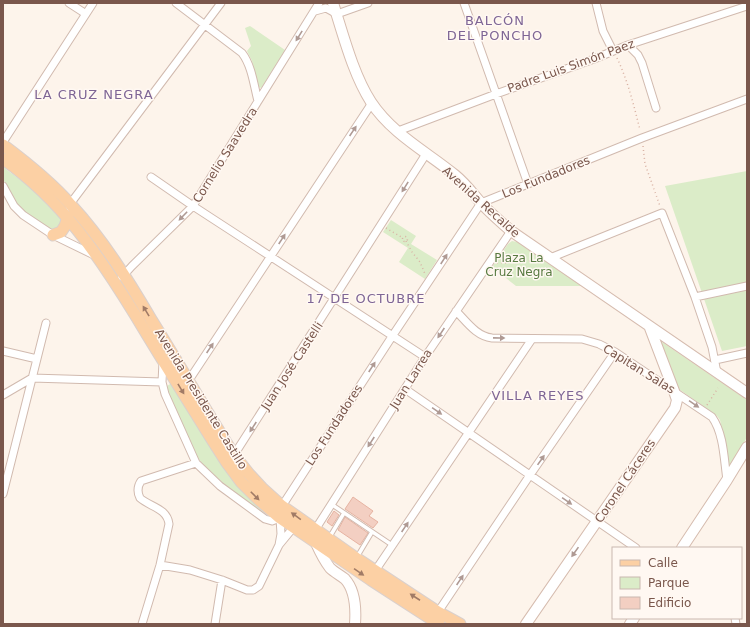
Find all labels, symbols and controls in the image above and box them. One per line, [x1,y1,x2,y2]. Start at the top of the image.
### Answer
district label: BALCÓN DEL PONCHO [447,13,543,43]
one-way arrow [295,31,303,41]
street label: Padre Luis Simón Paez [506,36,636,96]
district label: LA CRUZ NEGRA [34,87,154,102]
street label: Cornelio Saavedra [190,105,260,205]
one-way arrow [349,126,357,136]
street label: Los Fundadores [500,153,592,201]
street label: Avenida Recalde [439,164,523,240]
one-way arrow [402,181,409,193]
one-way arrow [178,211,188,221]
one-way arrow [278,234,286,245]
park label: Plaza La Cruz Negra [485,251,553,279]
one-way arrow [440,254,448,264]
district label: 17 DE OCTUBRE [307,291,425,306]
one-way arrow [142,306,150,316]
street label: Juan José Castelli [258,319,326,414]
street label: Avenida Presidente Castillo [152,326,250,472]
one-way arrow [437,327,445,338]
one-way arrow [493,335,506,341]
street label: Capitan Salas [600,341,678,397]
one-way arrow [206,343,214,353]
street label: Juan Larrea [386,346,435,412]
one-way arrow [368,362,376,372]
street label: Los Fundadores [303,382,365,468]
one-way arrow [177,383,184,395]
district label: VILLA REYES [491,388,585,403]
one-way arrow [689,400,699,408]
one-way arrow [432,407,442,415]
one-way arrow [249,422,257,432]
one-way arrow [367,437,375,447]
street label: Coronel Cáceres [592,437,658,525]
one-way arrow [537,455,545,465]
one-way arrow [250,491,260,500]
one-way arrow [562,497,573,505]
one-way arrow [290,511,301,520]
one-way arrow [401,521,409,532]
one-way arrow [571,547,579,558]
legend [612,547,742,619]
text: Calle [648,556,678,570]
one-way arrow [354,568,365,576]
one-way arrow [456,574,464,585]
text: Parque [648,576,689,590]
one-way arrow [409,593,421,600]
text: Edificio [648,596,691,610]

